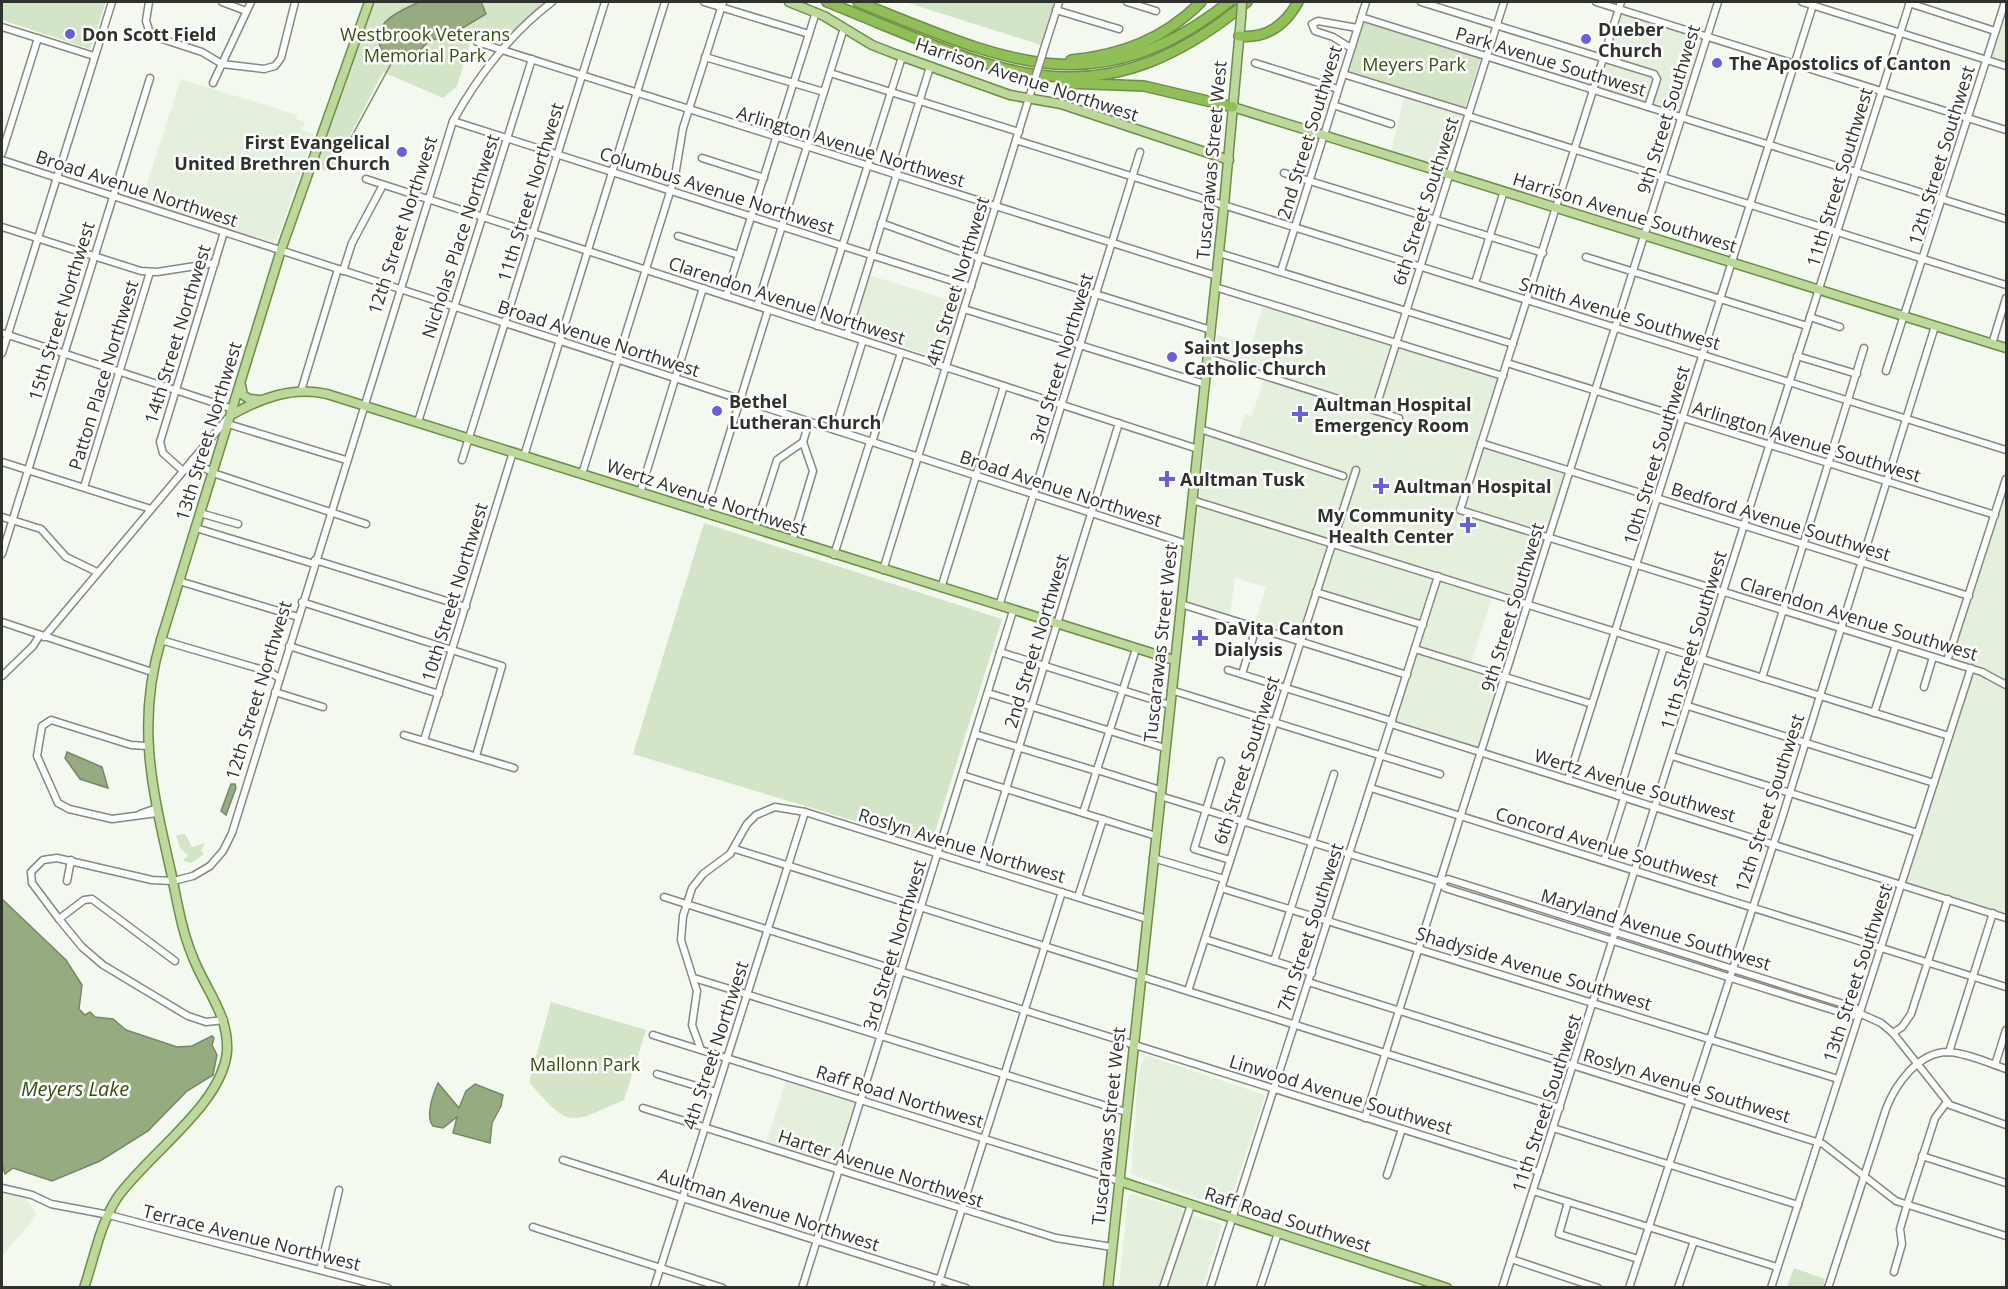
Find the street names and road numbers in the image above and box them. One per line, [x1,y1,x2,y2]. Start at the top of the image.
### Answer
street label: Park Avenue Southwest [1453,21,1649,101]
street label: 9th Street Southwest [1631,22,1705,196]
street label: Harrison Avenue Northwest [912,32,1142,126]
street label: 2nd Street Southwest [1271,42,1347,222]
street label: Tuscarawas Street West [1190,60,1232,260]
street label: 12th Street Southwest [1902,63,1980,247]
street label: 11th Street Southwest [1800,85,1878,269]
street label: 11th Street Northwest [491,100,569,284]
street label: Arlington Avenue Northwest [734,100,968,192]
street label: 6th Street Southwest [1386,114,1464,288]
street label: Nicholas Place Northwest [416,131,504,341]
street label: 12th Street Northwest [362,133,442,317]
street label: Columbus Avenue Northwest [597,141,837,239]
street label: Broad Avenue Northwest [33,144,241,232]
street label: Harrison Avenue Southwest [1510,166,1740,258]
street label: 4th Street Northwest [920,194,994,368]
street label: 15th Street Northwest [22,219,100,403]
street label: 14th Street Northwest [138,242,216,426]
street label: Clarendon Avenue Northwest [666,250,908,350]
street label: 3rd Street Northwest [1024,270,1098,446]
street label: Smith Avenue Southwest [1517,271,1723,355]
street label: Patton Place Northwest [63,277,143,473]
street label: Broad Avenue Northwest [495,294,703,382]
street label: 13th Street Northwest [169,339,247,523]
street label: 10th Street Southwest [1617,363,1695,547]
street label: Arlington Avenue Southwest [1690,395,1924,487]
street label: Broad Avenue Northwest [957,444,1165,532]
street label: Wertz Avenue Northwest [604,453,810,541]
street label: Bedford Avenue Southwest [1668,476,1894,566]
street label: 10th Street Northwest [415,500,493,684]
street label: 9th Street Southwest [1475,520,1549,694]
street label: Tuscarawas Street West [1138,543,1182,743]
street label: 11th Street Southwest [1654,548,1732,732]
street label: 2nd Street Northwest [998,551,1074,731]
street label: Clarendon Avenue Southwest [1737,570,1981,666]
street label: 12th Street Northwest [219,598,297,782]
street label: 6th Street Southwest [1207,673,1285,847]
street label: 12th Street Southwest [1729,711,1809,895]
street label: Wertz Avenue Southwest [1531,743,1739,827]
street label: Concord Avenue Southwest [1493,801,1721,891]
street label: Roslyn Avenue Northwest [856,802,1068,888]
street label: 7th Street Southwest [1271,840,1349,1014]
street label: 3rd Street Northwest [857,857,931,1033]
street label: 13th Street Southwest [1817,881,1897,1065]
street label: Maryland Avenue Southwest [1538,883,1774,975]
street label: Shadyside Avenue Southwest [1413,921,1655,1015]
street label: 4th Street Northwest [676,958,754,1132]
street label: 11th Street Southwest [1506,1011,1586,1195]
street label: Tuscarawas Street West [1086,1026,1130,1226]
street label: Roslyn Avenue Southwest [1581,1042,1793,1128]
street label: Linwood Avenue Southwest [1227,1049,1455,1139]
street label: Raff Road Northwest [813,1059,987,1133]
street label: Harter Avenue Northwest [775,1123,987,1213]
street label: Aultman Avenue Northwest [655,1162,883,1256]
street label: Raff Road Southwest [1202,1181,1374,1257]
street label: Terrace Avenue Northwest [141,1198,363,1276]

